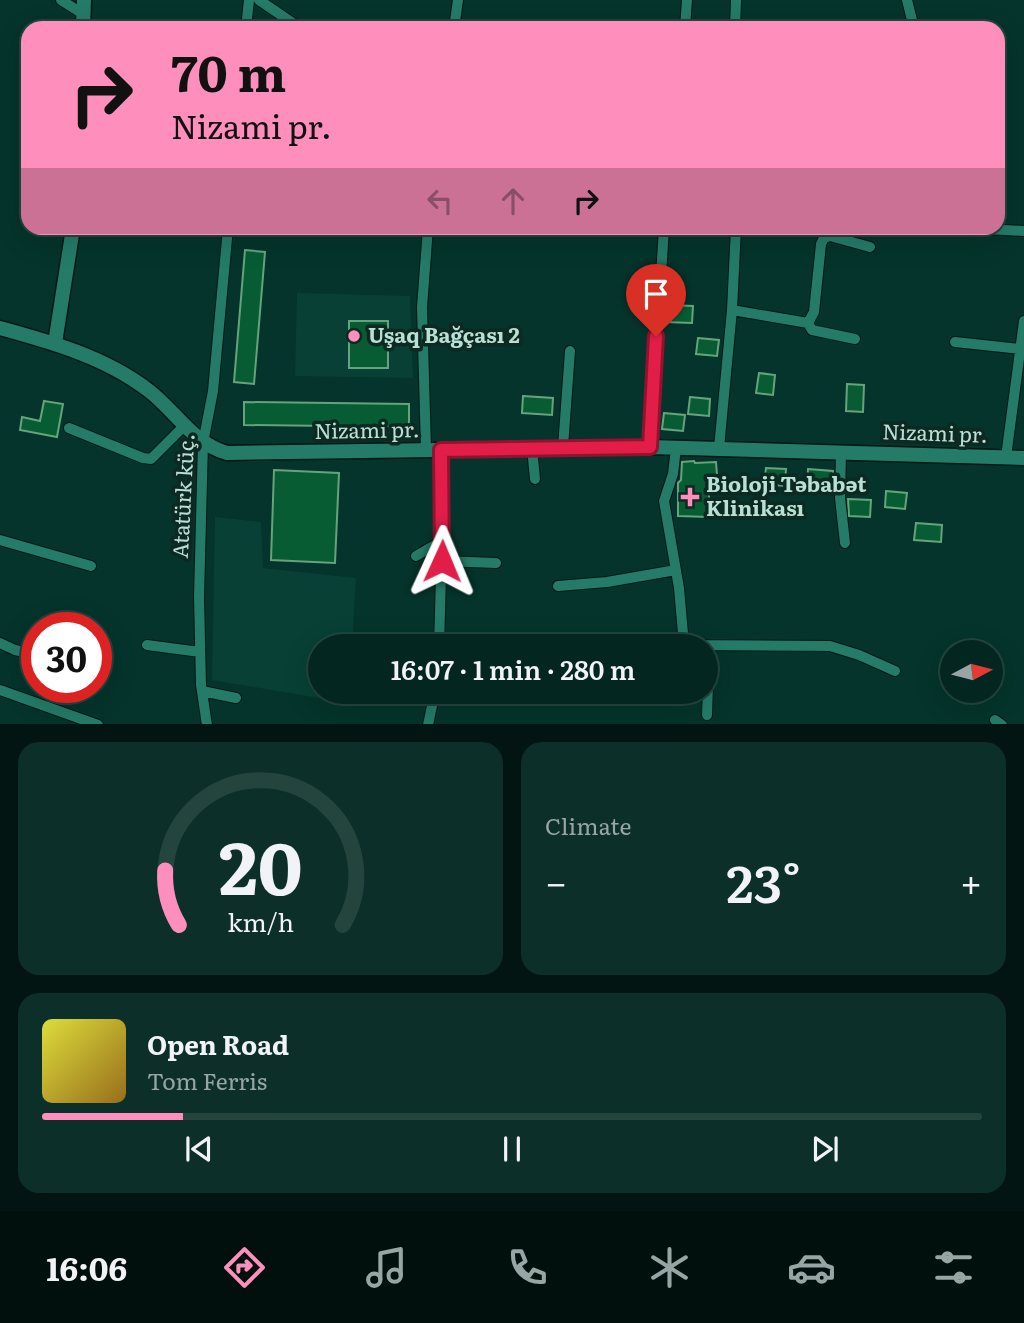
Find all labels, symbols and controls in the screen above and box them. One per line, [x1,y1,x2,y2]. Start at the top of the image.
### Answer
text: 70 m [171,34,286,107]
icon: right [56,49,147,140]
text: Nizami pr. [171,101,332,149]
icon: left [421,182,459,220]
icon: ahead [494,182,532,220]
icon: right [567,182,605,220]
pin [626,264,686,336]
icon: arrive [637,275,675,313]
place label: Uşaq Bağçası 2 [368,318,520,349]
marker: Uşaq Bağçası 2 [346,328,362,344]
street label: Nizami pr. [314,412,420,445]
street label: Nizami pr. [882,414,988,449]
street label: Atatürk küç. [163,433,200,559]
place label: Bioloji Təbabət Klinikası [706,467,867,522]
marker: Bioloji Təbabət Klinikası [680,487,700,507]
position arrow [405,524,479,598]
speed limit sign: 30 [21,612,112,703]
north arrow [940,640,1003,704]
map controls [940,640,1003,703]
text: 16:07 · 1 min · 280 m [391,649,635,688]
text: Climate [545,808,631,842]
text: 20 [219,809,302,917]
text: 23° [726,842,801,919]
text: − [545,852,567,909]
text: + [960,852,982,909]
text: km/h [227,902,294,939]
text: Open Road [147,1024,289,1063]
text: Tom Ferris [147,1063,267,1097]
icon: previous [180,1130,218,1168]
icon: pause [493,1130,531,1168]
icon: next [806,1130,844,1168]
text: 16:06 [46,1243,127,1291]
icon: directions [220,1243,269,1292]
icon: music [362,1243,411,1292]
icon: phone [503,1243,552,1292]
icon: climate [645,1243,694,1292]
icon: car [787,1243,836,1292]
icon: filters [929,1243,978,1292]

